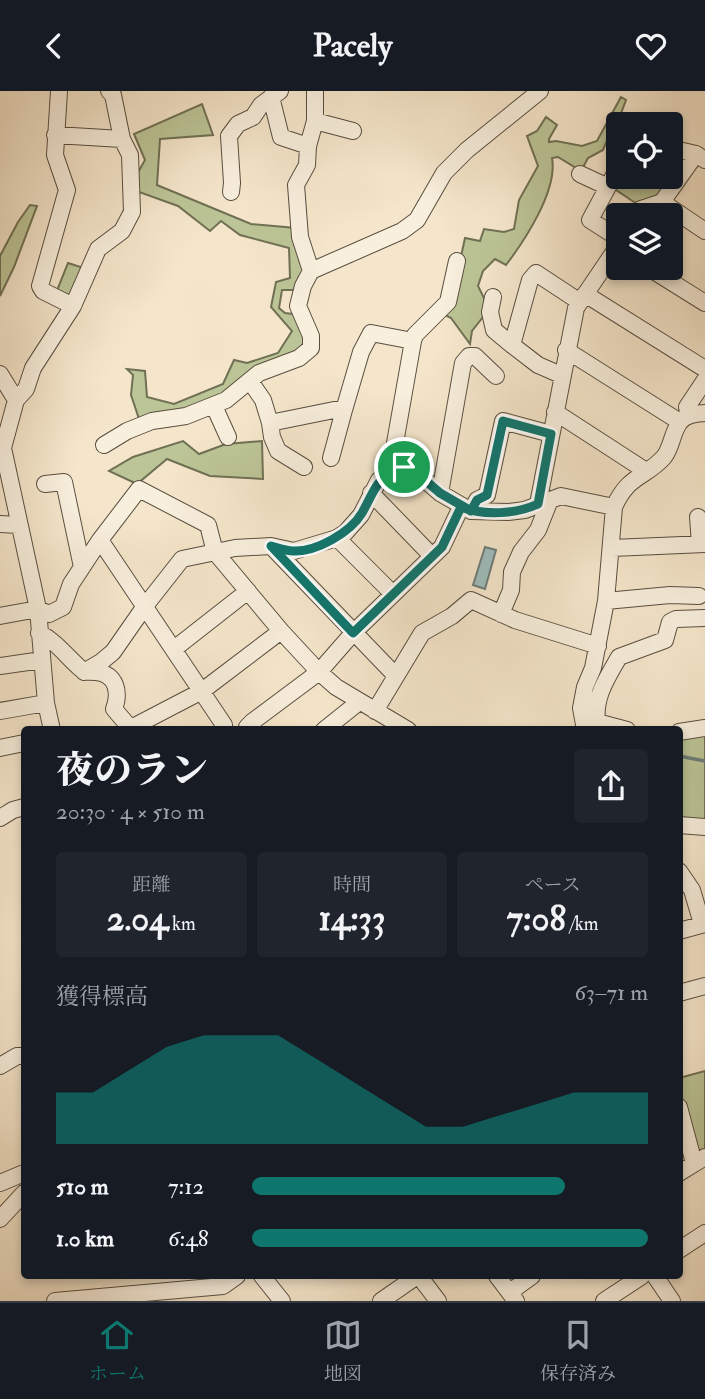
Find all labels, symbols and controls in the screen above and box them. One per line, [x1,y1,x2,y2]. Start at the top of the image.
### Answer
text: Pacely [313,26,392,66]
icon: back [35,27,73,65]
icon: heart [632,27,670,65]
map controls [606,112,683,280]
button: locate [606,112,683,189]
button: layers [606,203,683,280]
pin [374,437,434,497]
icon: arrive [385,448,423,486]
text: 夜のラン [56,747,208,795]
button: share [574,749,648,823]
text: 20:30 · 4 × 510 m [56,797,205,826]
text: 距離 [132,873,170,897]
text: 時間 [333,873,371,897]
text: ペース [525,873,581,897]
text: 2.04 [107,897,168,941]
text: 14:33 [319,897,385,941]
text: 7:08 [507,897,566,941]
text: km [168,912,196,936]
text: /km [566,912,599,936]
text: 63–71 m [574,978,648,1007]
text: 獲得標高 [56,982,148,1011]
text: 510 m [56,1172,109,1201]
text: 7:12 [168,1172,204,1201]
text: 1.0 km [56,1224,114,1253]
text: 6:48 [168,1224,208,1253]
tab: ホーム [89,1316,146,1386]
tab: 地図 [324,1316,362,1386]
tab: 保存済み [540,1316,616,1386]

